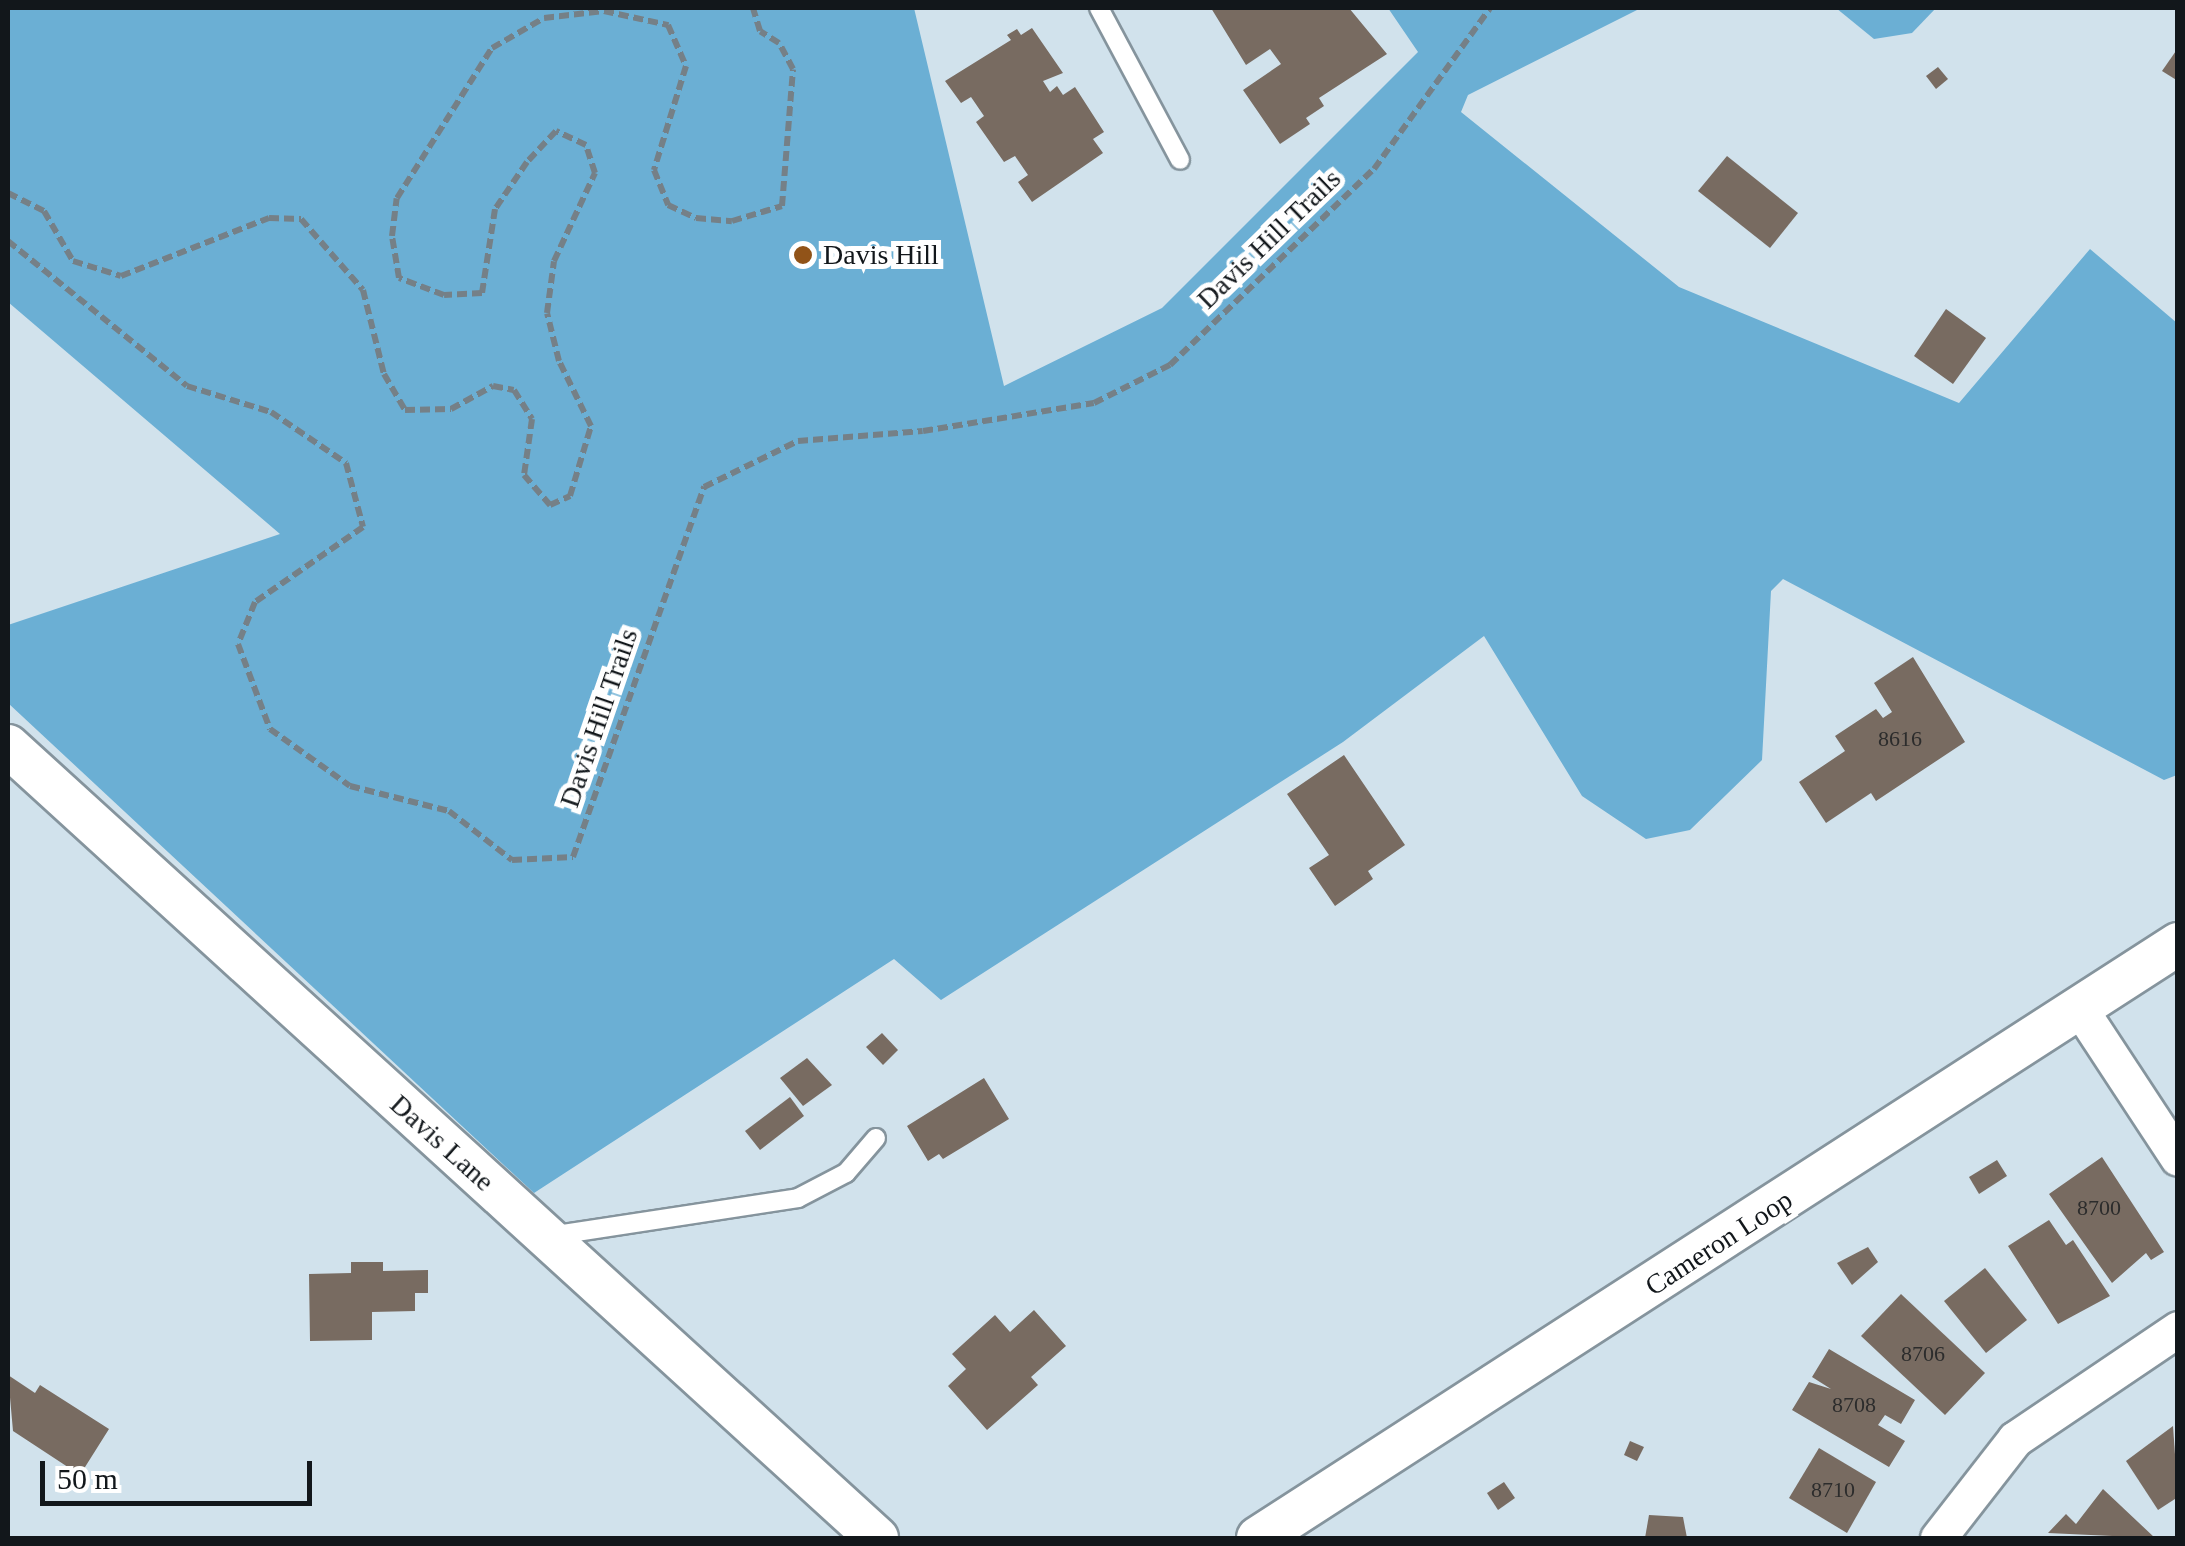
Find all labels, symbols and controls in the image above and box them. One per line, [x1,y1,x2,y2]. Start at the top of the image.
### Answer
street label: Davis Hill Trails [1190,162,1348,316]
place label: Davis Hill [823,238,939,272]
marker: Davis Hill [792,244,814,266]
street label: Davis Hill Trails [553,624,645,812]
house number: 8616 [1878,726,1922,752]
street label: Davis Lane [383,1088,501,1198]
street label: Cameron Loop [1639,1183,1799,1303]
house number: 8700 [2077,1195,2121,1221]
house number: 8706 [1901,1341,1945,1367]
house number: 8708 [1832,1392,1876,1418]
scale bar [45,1441,318,1503]
text: 50 m [57,1462,118,1495]
house number: 8710 [1811,1477,1855,1503]

